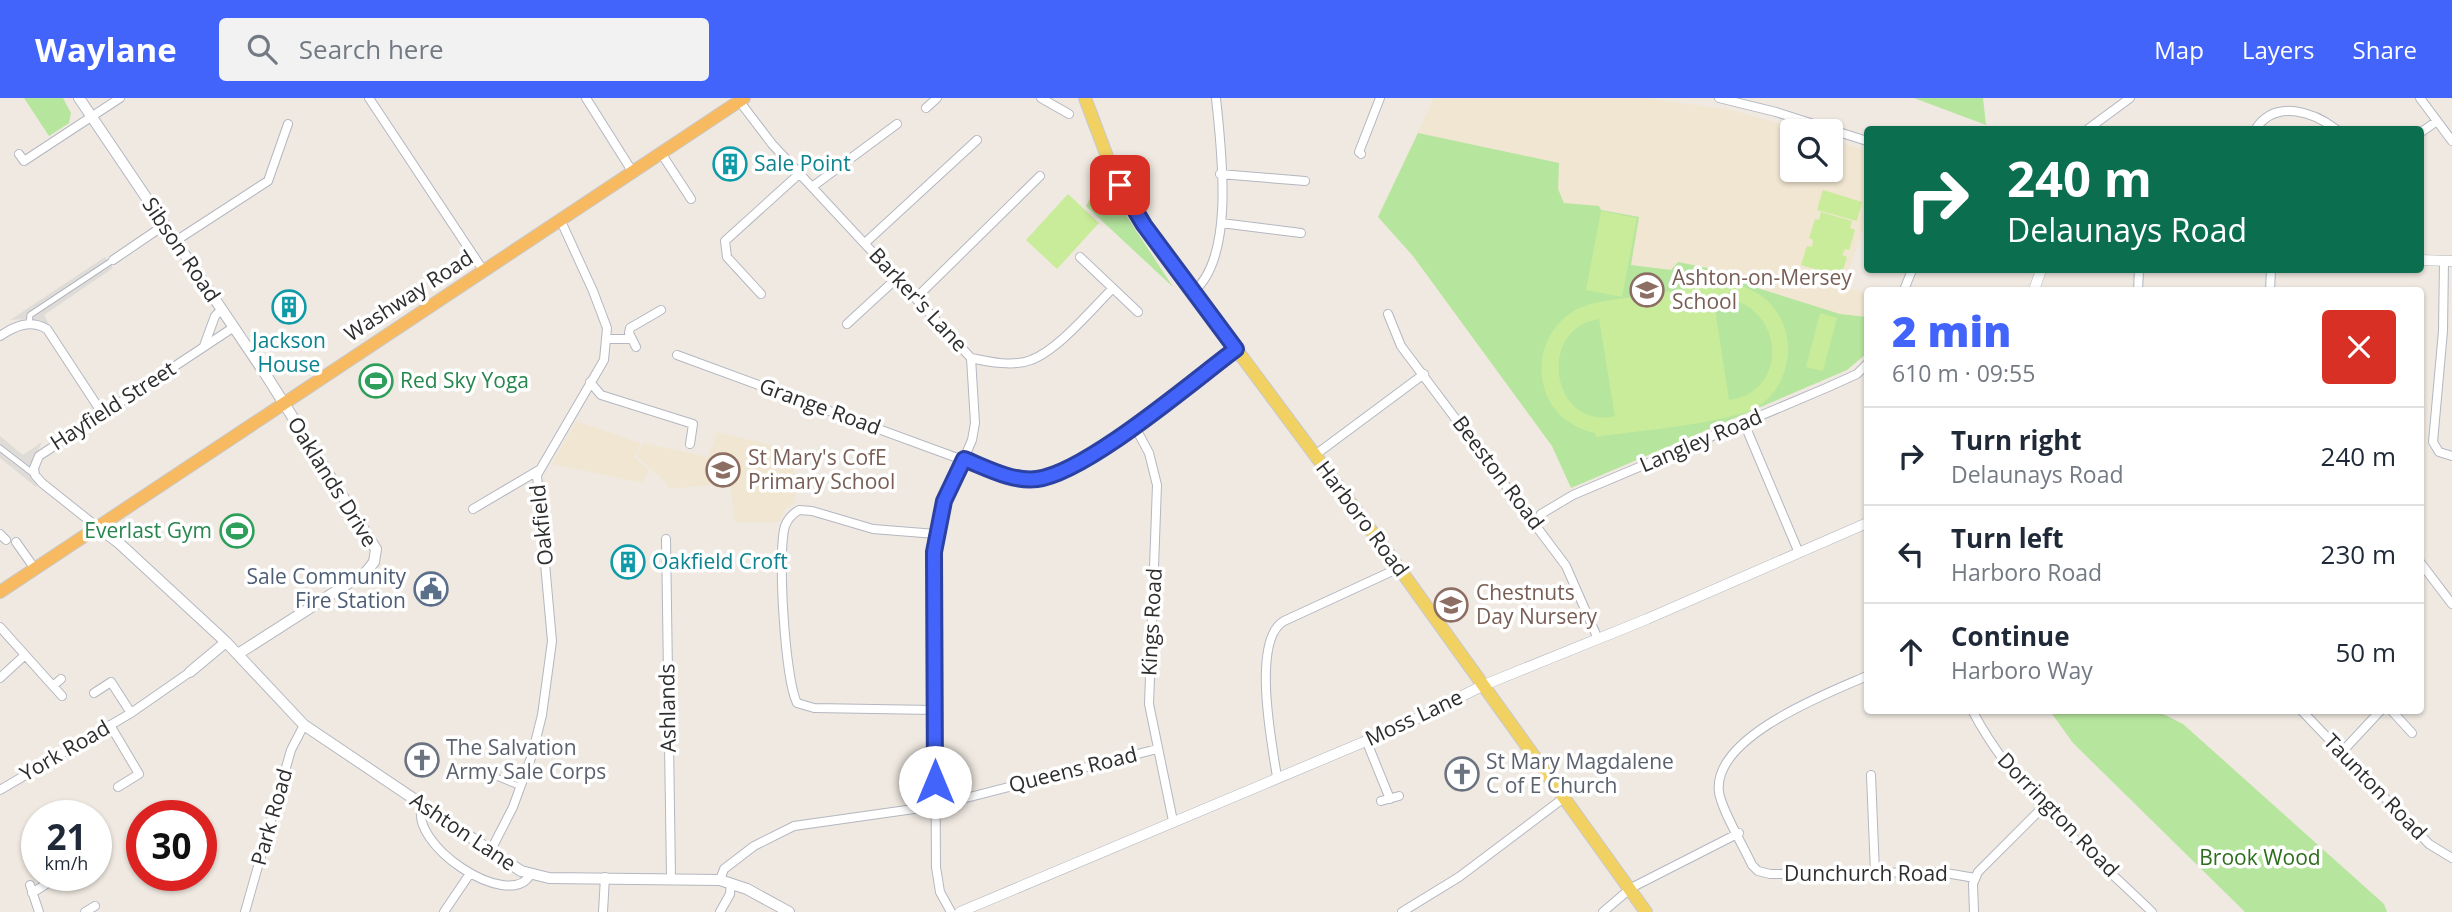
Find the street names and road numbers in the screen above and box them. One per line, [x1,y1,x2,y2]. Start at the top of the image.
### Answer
street label: Sibson Road [136,192,227,307]
street label: Barker's Lane [863,241,974,357]
street label: Washway Road [339,243,478,347]
street label: Hayfield Street [44,354,181,456]
street label: Grange Road [756,371,885,441]
street label: Langley Road [1635,402,1766,478]
street label: Beeston Road [1447,410,1551,535]
street label: Oaklands Drive [282,411,384,552]
street label: Harboro Road [1310,455,1416,582]
street label: Oakfield [523,483,559,567]
street label: Kings Road [1134,567,1168,677]
street label: Ashlands [652,663,682,753]
street label: Moss Lane [1360,682,1467,752]
street label: York Road [14,713,115,787]
street label: Taunton Road [2318,727,2434,846]
street label: Queens Road [1006,740,1140,798]
street label: Dorrington Road [1992,746,2125,883]
street label: Park Road [244,765,298,868]
street label: Ashton Lane [405,785,522,877]
street label: Dunchurch Road [1784,859,1948,887]

